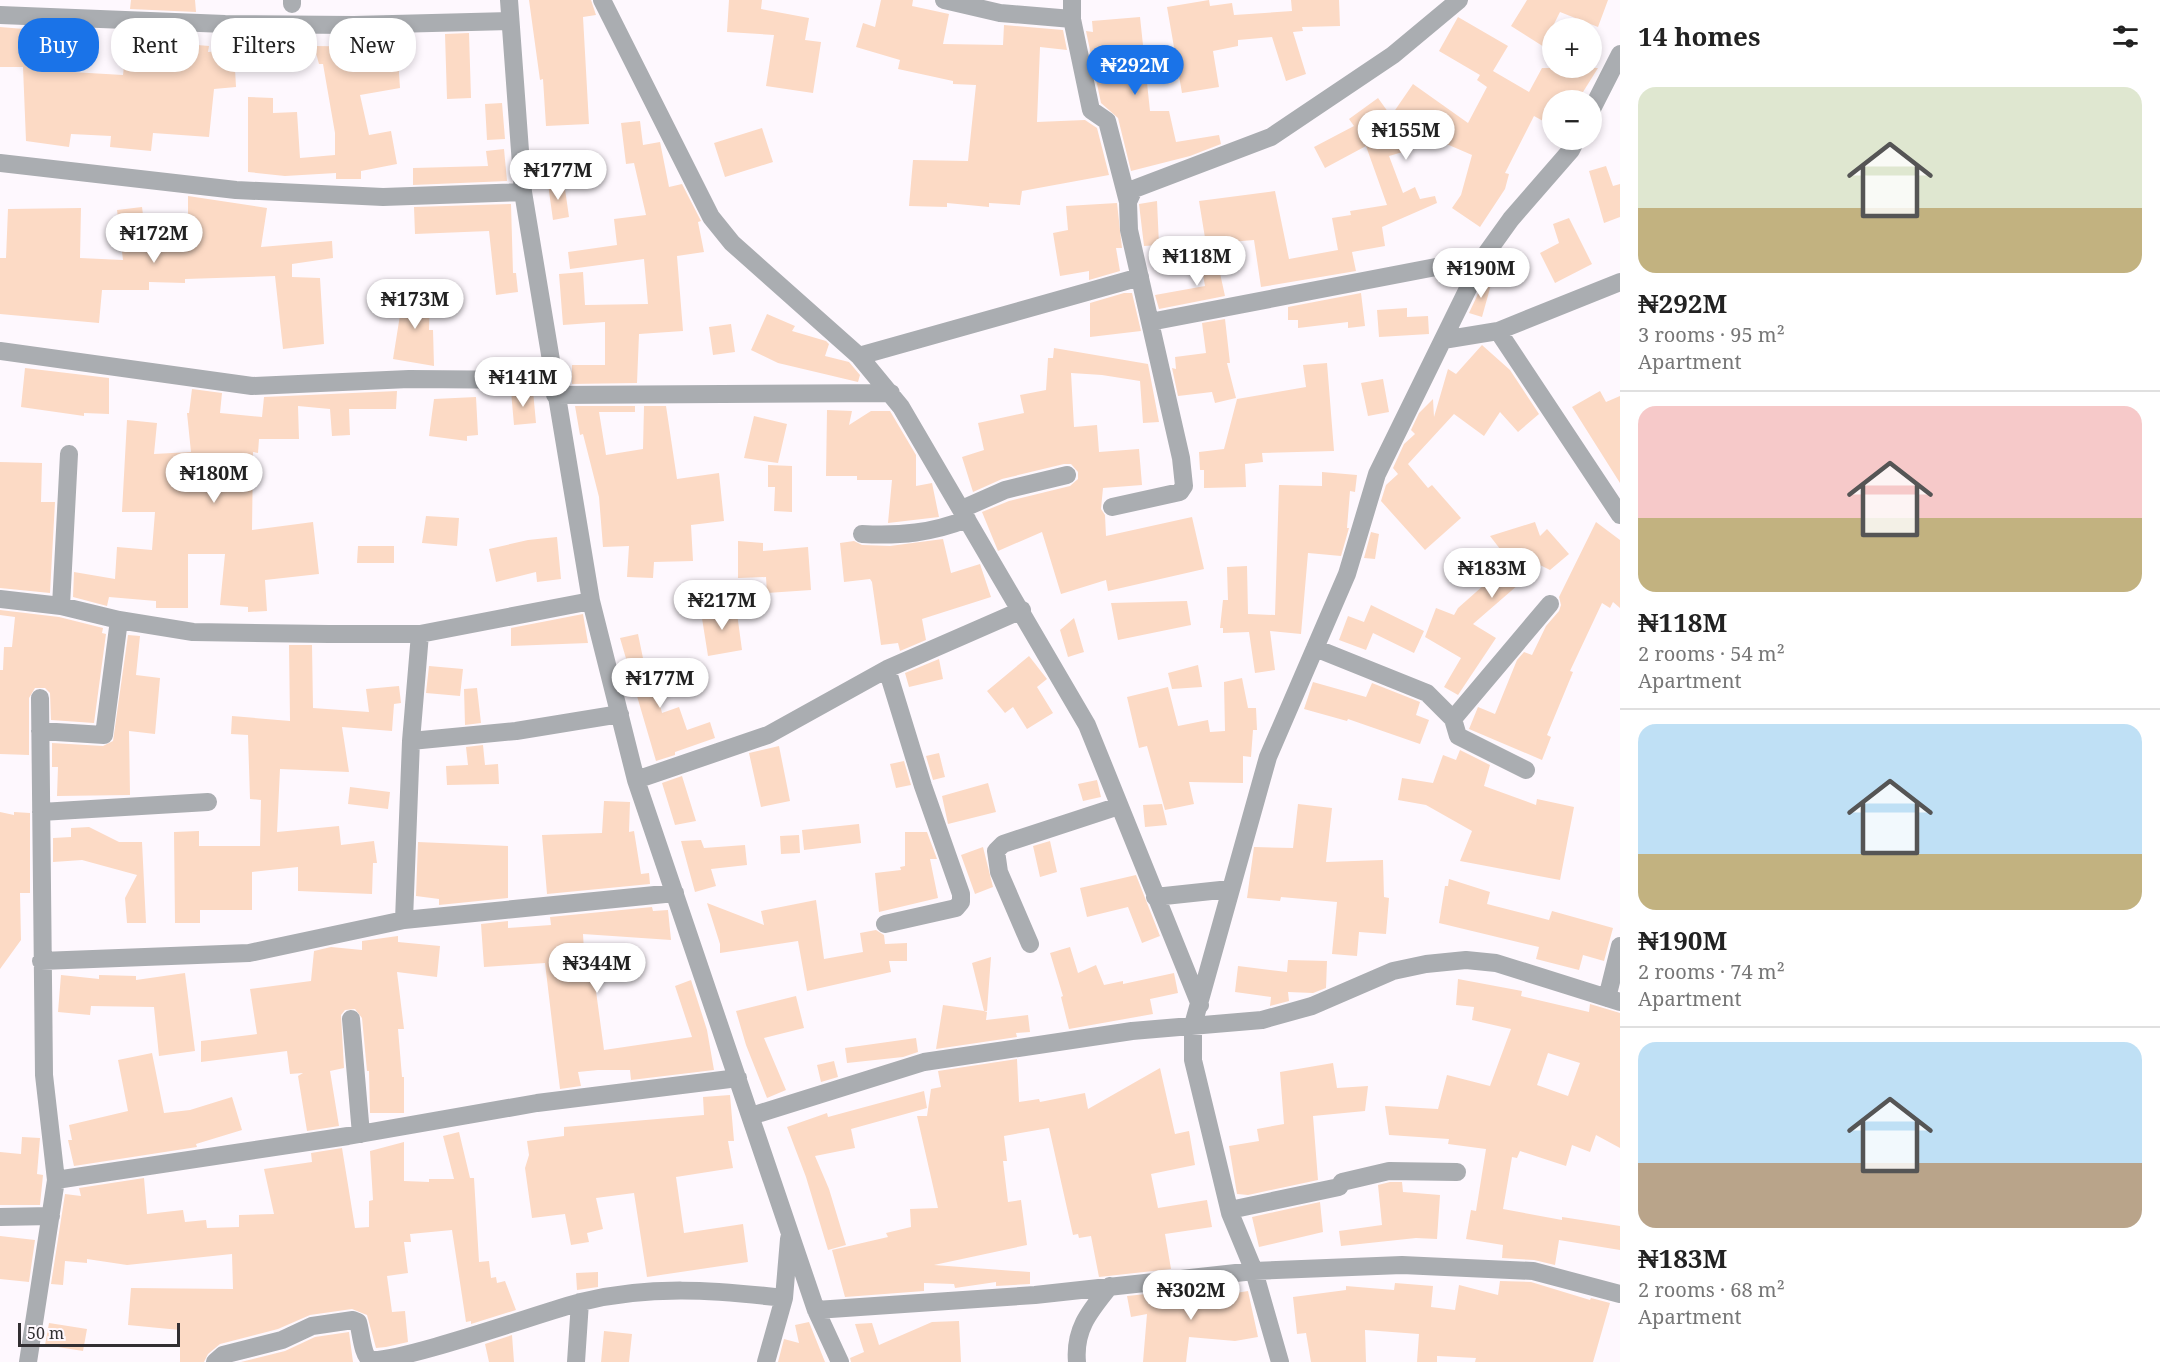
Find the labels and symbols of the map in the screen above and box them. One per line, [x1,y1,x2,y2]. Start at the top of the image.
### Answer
pin: ₦292M [1093,45,1177,96]
pin: ₦155M [1364,110,1448,161]
pin: ₦177M [516,150,600,201]
pin: ₦172M [112,213,196,264]
pin: ₦118M [1155,236,1239,287]
pin: ₦190M [1439,248,1523,299]
pin: ₦173M [373,279,457,330]
pin: ₦141M [481,357,565,408]
pin: ₦180M [172,453,256,504]
pin: ₦183M [1450,548,1534,599]
pin: ₦217M [680,580,764,631]
pin: ₦177M [618,658,702,709]
pin: ₦344M [555,943,639,994]
pin: ₦302M [1149,1270,1233,1321]
scale bar [18,1320,180,1348]

